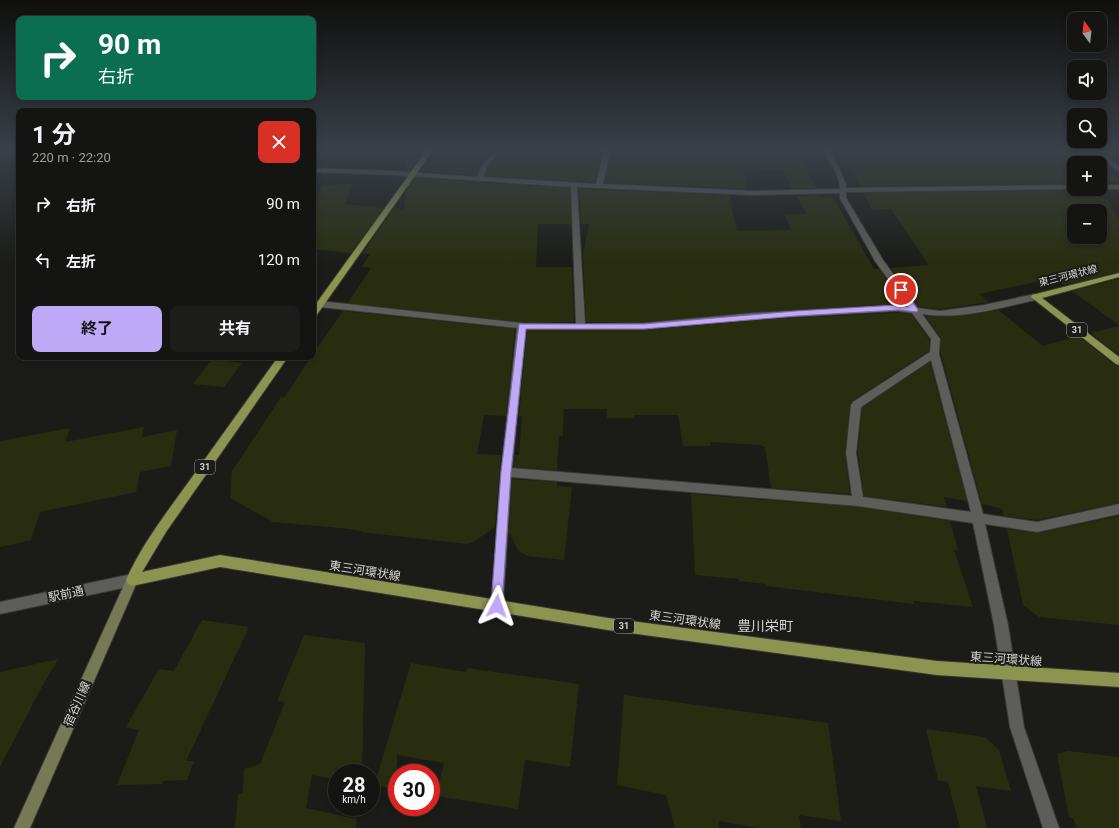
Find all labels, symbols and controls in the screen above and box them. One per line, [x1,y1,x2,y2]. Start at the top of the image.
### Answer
north arrow [1067,12,1107,52]
map controls [1067,12,1107,244]
text: 90 m [98,28,161,61]
icon: right [32,32,84,84]
button: sound [1067,60,1107,100]
text: 右折 [98,66,134,87]
button: search [1067,108,1107,148]
text: 1 分 [32,121,76,149]
button: close [258,121,300,163]
text: 220 m · 22:20 [32,150,111,165]
button: + [1067,156,1107,196]
icon: right [32,193,54,215]
text: 90 m [266,195,300,213]
text: 右折 [66,197,96,215]
button: − [1067,204,1107,244]
icon: left [32,249,54,271]
text: 120 m [258,251,300,269]
text: 左折 [66,253,96,271]
street label: 東三河環状線 [1038,263,1099,288]
pin [884,273,918,307]
icon: arrive [890,279,912,301]
button: 終了 [32,306,162,352]
button: 共有 [170,306,300,352]
road number: 31 [1067,323,1087,337]
road number: 31 [195,460,215,474]
street label: 東三河環状線 [328,558,402,584]
street label: 駅前通 [47,583,85,605]
position arrow [476,585,518,627]
street label: 東三河環状線 [648,608,722,632]
district label: 豊川栄町 [737,618,793,634]
road number: 31 [614,619,634,633]
street label: 東三河環状線 [970,650,1042,668]
street label: 宿谷川線 [61,679,93,729]
speed limit sign: 30 [388,764,440,816]
text: 28 [343,773,365,797]
text: km/h [342,794,366,805]

